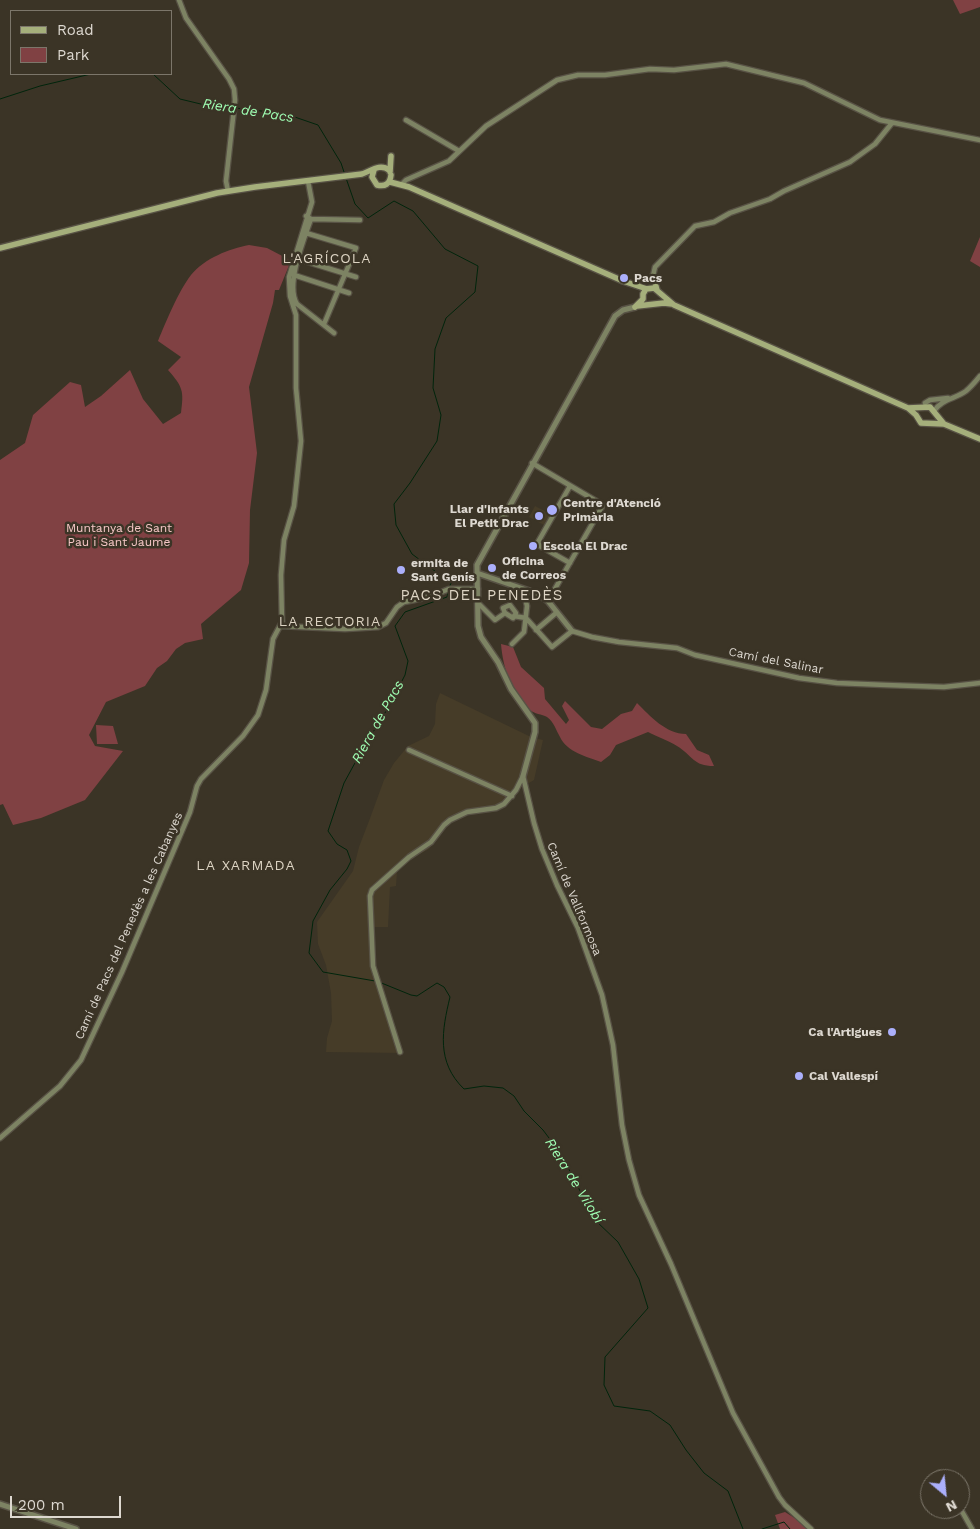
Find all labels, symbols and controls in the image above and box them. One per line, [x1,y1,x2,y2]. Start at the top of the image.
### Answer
legend [10,10,172,75]
text: Road [57,21,94,39]
text: Park [57,46,89,64]
water label: Riera de Pacs [201,96,295,126]
district label: L'AGRÍCOLA [281,251,373,267]
place label: Pacs [634,271,662,285]
marker: Pacs [618,272,630,284]
place label: Centre d'Atenció Primària [563,496,661,524]
place label: Llar d'infants El Petit Drac [450,502,529,530]
marker: Centre d'Atenció Primària [545,503,559,517]
marker: Llar d'infants El Petit Drac [533,510,545,522]
park label: Muntanya de Sant Pau i Sant Jaume [66,521,172,549]
place label: Escola El Drac [543,539,628,553]
marker: Escola El Drac [527,540,539,552]
place label: Oficina de Correos [502,554,566,582]
place label: ermita de Sant Genís [411,556,475,584]
marker: Oficina de Correos [486,562,498,574]
marker: ermita de Sant Genís [395,564,407,576]
district label: PACS DEL PENEDÈS [399,587,565,605]
district label: LA RECTORIA [277,614,383,630]
street label: Camí del Salinar [727,645,825,677]
water label: Riera de Pacs [348,678,408,766]
street label: Camí de Pacs del Penedès a les Cabanyes [72,810,186,1042]
street label: Camí de Vallformosa [544,840,604,958]
district label: LA XARMADA [195,858,297,874]
place label: Ca l'Artigues [808,1025,882,1039]
marker: Ca l'Artigues [886,1026,898,1038]
place label: Cal Vallespí [809,1069,878,1083]
marker: Cal Vallespí [793,1070,805,1082]
water label: Riera de Vilobí [541,1135,607,1227]
north arrow [920,1469,970,1519]
scale bar [12,1486,124,1518]
text: 200 m [18,1496,65,1514]
text: N [943,1497,960,1516]

